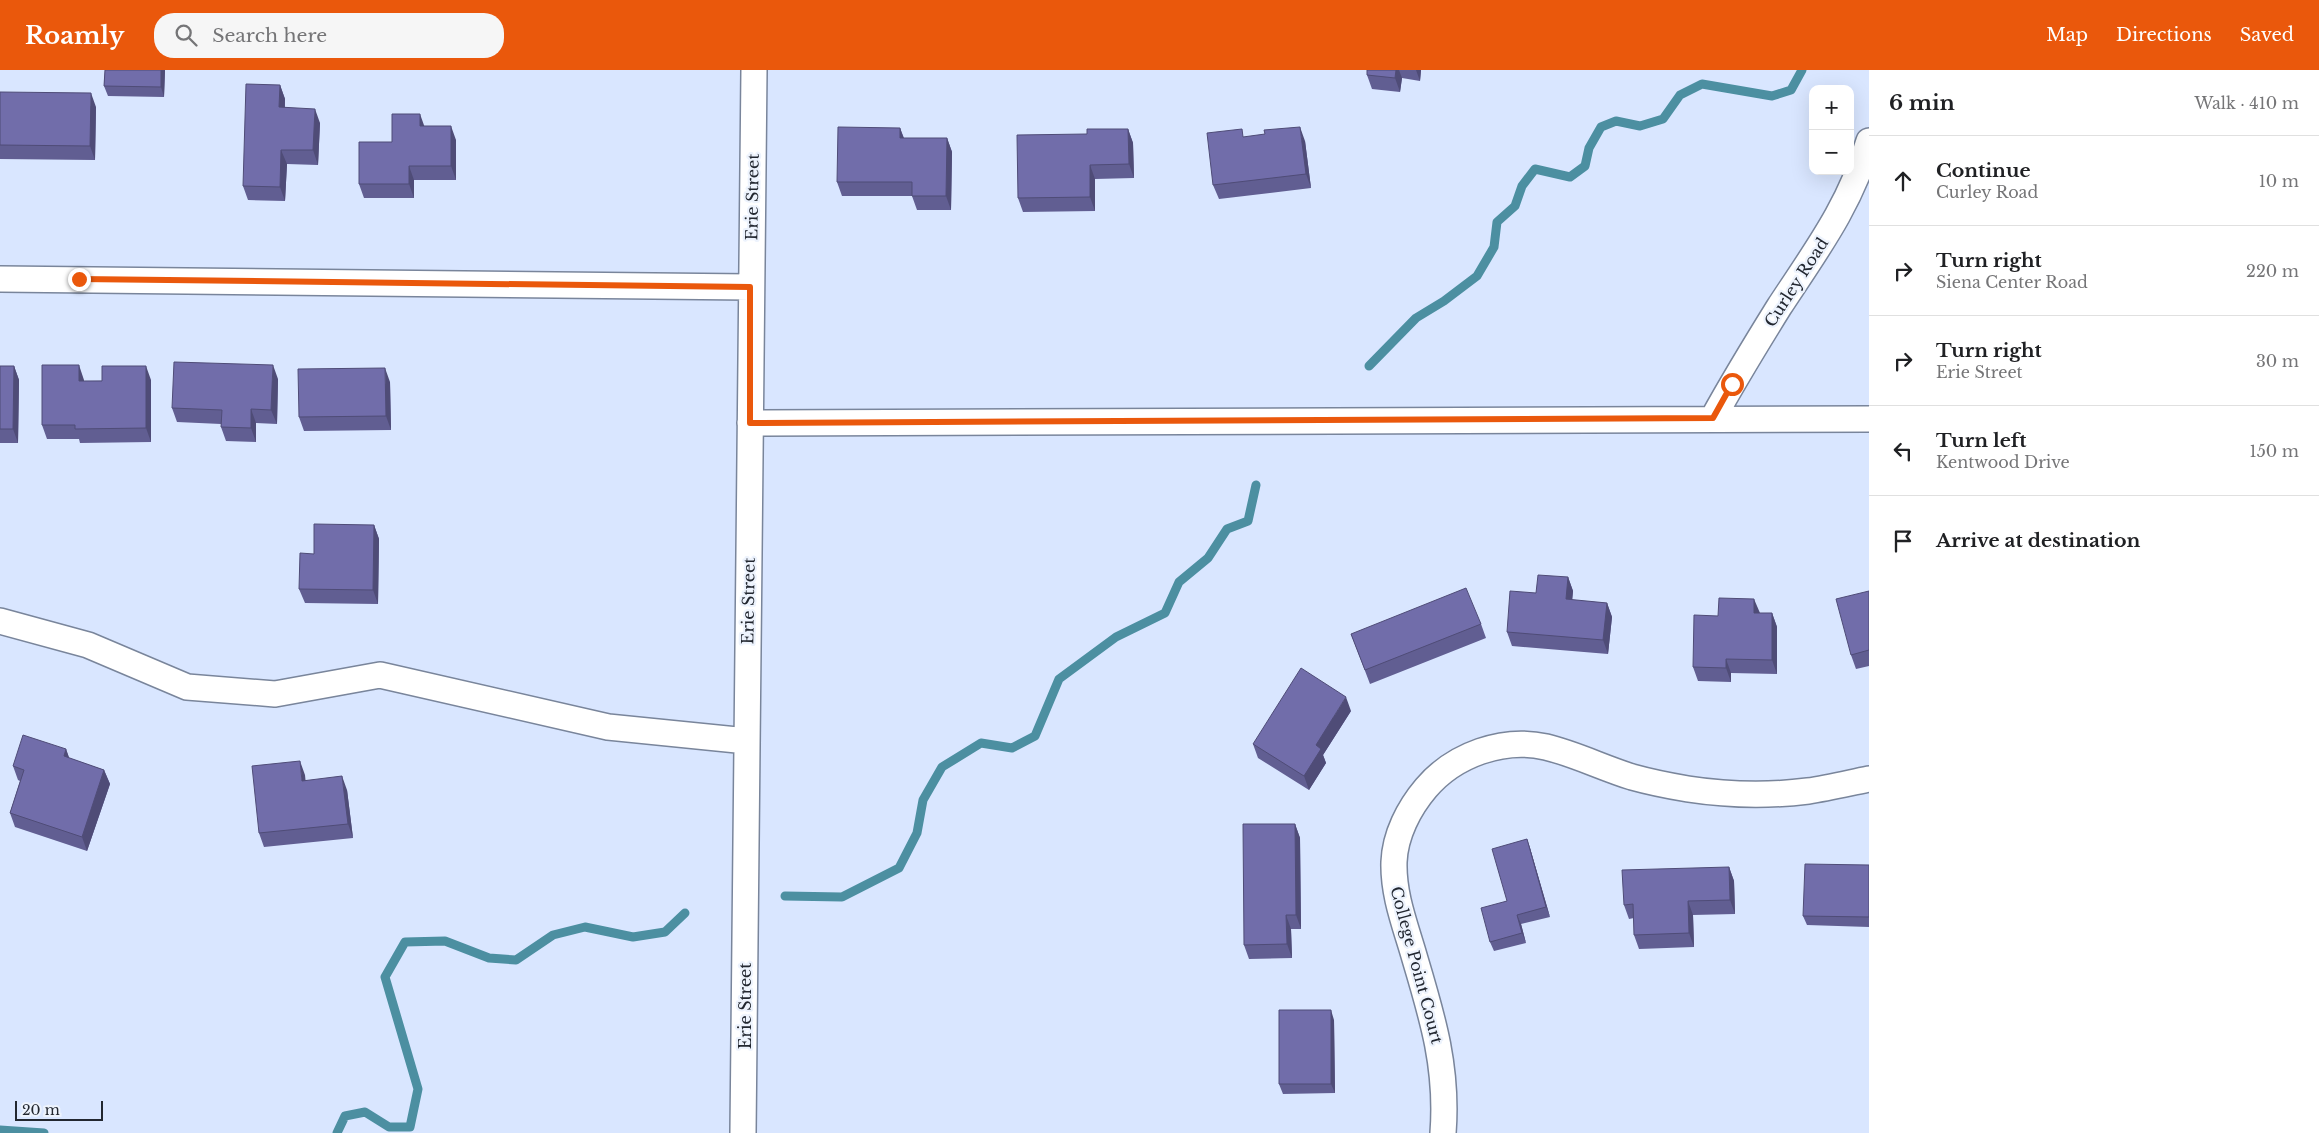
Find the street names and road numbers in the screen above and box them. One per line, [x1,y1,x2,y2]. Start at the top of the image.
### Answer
street label: Erie Street [741,154,763,240]
street label: Curley Road [1760,234,1832,330]
street label: Erie Street [737,558,759,644]
street label: College Point Court [1386,884,1448,1046]
street label: Erie Street [735,963,755,1049]

